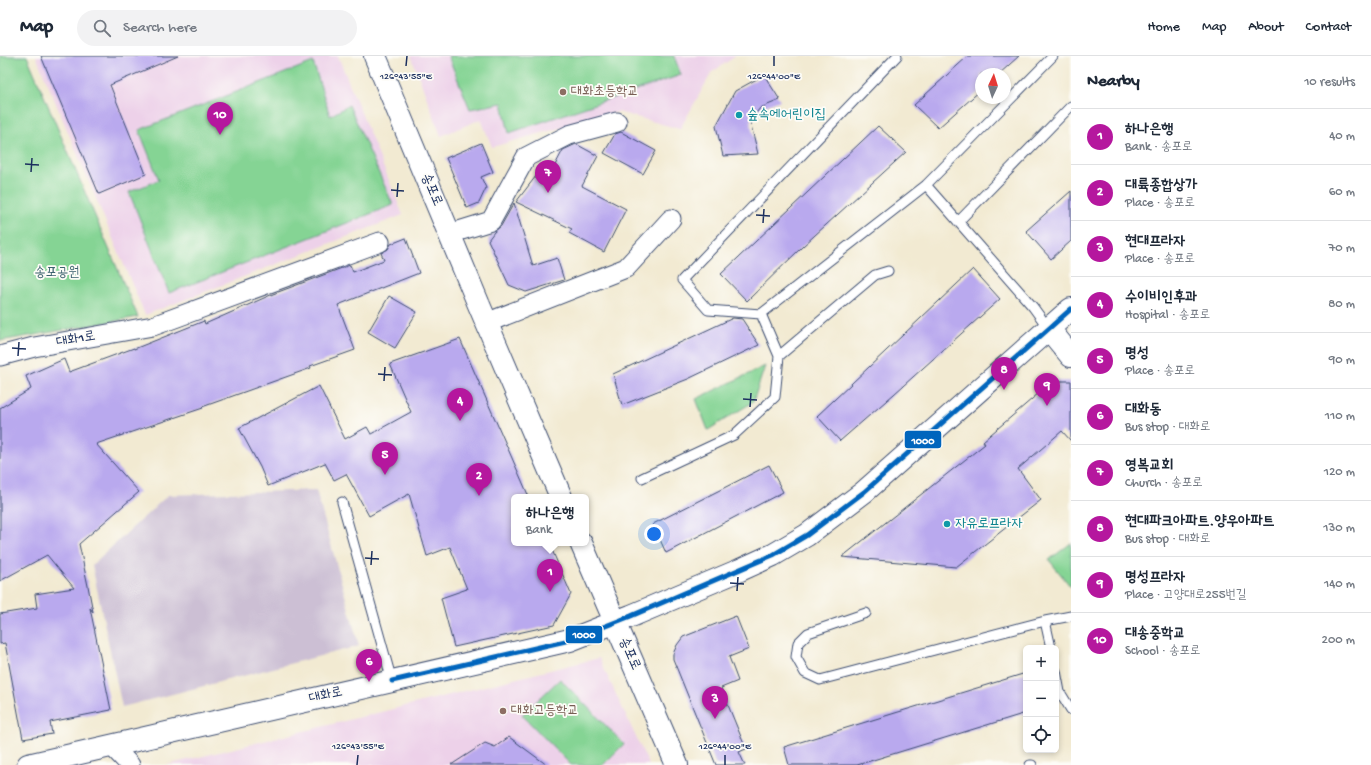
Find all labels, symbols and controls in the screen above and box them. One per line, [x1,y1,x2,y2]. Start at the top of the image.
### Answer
search box [77,10,357,46]
text: Map [20,16,53,39]
icon: search [91,17,113,39]
text: Search here [123,19,197,37]
text: Home [1148,19,1180,36]
text: Map [1202,19,1226,36]
text: About [1248,19,1284,36]
text: Contact [1306,19,1351,36]
north arrow [975,68,1011,104]
text: 126°43'55"E [379,71,433,83]
text: 126°44'00"E [747,71,801,83]
text: Nearby [1087,72,1140,92]
text: 10 results [1304,75,1355,90]
place label: 대화초등학교 [571,84,639,101]
marker: 대화초등학교 [558,87,568,97]
pin: 10 [207,102,233,135]
place label: 숲속에어린이집 [747,107,826,124]
marker: 숲속에어린이집 [734,110,744,120]
text: 하나은행 [1125,121,1173,139]
text: 1 [1097,129,1103,144]
text: 40 m [1329,129,1355,144]
text: Bank · 송포로 [1125,140,1192,155]
pin: 7 [535,160,561,193]
street label: 송포로 [417,171,445,209]
text: 대륙종합상가 [1125,177,1197,195]
text: 2 [1097,185,1103,200]
text: 60 m [1329,185,1355,200]
text: Place · 송포로 [1125,196,1195,211]
text: 현대프라자 [1125,233,1185,251]
text: 3 [1097,241,1103,256]
text: 70 m [1329,241,1355,256]
text: Place · 송포로 [1125,252,1195,267]
park label: 송포공원 [34,265,80,282]
text: 수이비인후과 [1125,289,1197,307]
text: 4 [1097,297,1103,312]
text: 80 m [1328,297,1355,312]
text: Hospital · 송포로 [1125,308,1210,323]
street label: 대화1로 [55,328,97,352]
text: 명성 [1125,345,1149,363]
text: 5 [1097,353,1103,368]
text: 90 m [1329,353,1355,368]
pin: 8 [991,357,1017,390]
text: Place · 송포로 [1125,364,1195,379]
pin: 9 [1034,373,1060,406]
pin: 4 [447,388,473,421]
text: 대화동 [1125,401,1161,419]
text: 6 [1097,409,1103,424]
text: 110 m [1325,409,1355,424]
text: Bus stop · 대화로 [1125,420,1210,435]
line badge: 1000 [904,430,942,449]
text: 1000 [910,436,935,448]
pin: 5 [372,442,398,475]
text: 영복교회 [1125,457,1173,475]
pin: 2 [466,463,492,496]
text: 7 [1097,465,1103,480]
text: 120 m [1324,465,1355,480]
text: Church · 송포로 [1125,476,1203,491]
popup [511,494,589,546]
text: 하나은행 [526,505,574,523]
text: 현대파크아파트.양우아파트 [1125,513,1275,531]
place label: 자유로프라자 [955,516,1023,533]
marker: 자유로프라자 [942,519,952,529]
text: 8 [1096,521,1104,536]
text: 130 m [1323,521,1355,536]
text: Bank [526,523,552,538]
your location [644,524,664,544]
text: Bus stop · 대화로 [1125,532,1210,547]
pin: 1 [537,559,563,592]
text: 명성프라자 [1125,569,1185,587]
text: 9 [1097,577,1103,592]
text: 140 m [1324,577,1355,592]
text: Place · 고양대로255번길 [1125,588,1246,603]
line badge: 1000 [565,625,603,644]
text: 대송중학교 [1125,625,1185,643]
text: 1000 [571,630,596,642]
text: 10 [1094,633,1106,648]
text: 200 m [1322,633,1355,648]
street label: 송포로 [614,635,644,673]
text: School · 송포로 [1125,644,1200,659]
map controls [1023,645,1059,753]
button: + [1023,645,1059,681]
pin: 6 [356,649,382,682]
button: − [1023,681,1059,717]
street label: 대화로 [308,684,344,708]
pin: 3 [702,686,728,719]
place label: 대화고등학교 [511,703,579,720]
marker: 대화고등학교 [498,706,508,716]
button: locate [1023,717,1059,753]
text: 126°43'55"E [331,741,385,753]
text: 126°44'00"E [698,741,752,753]

